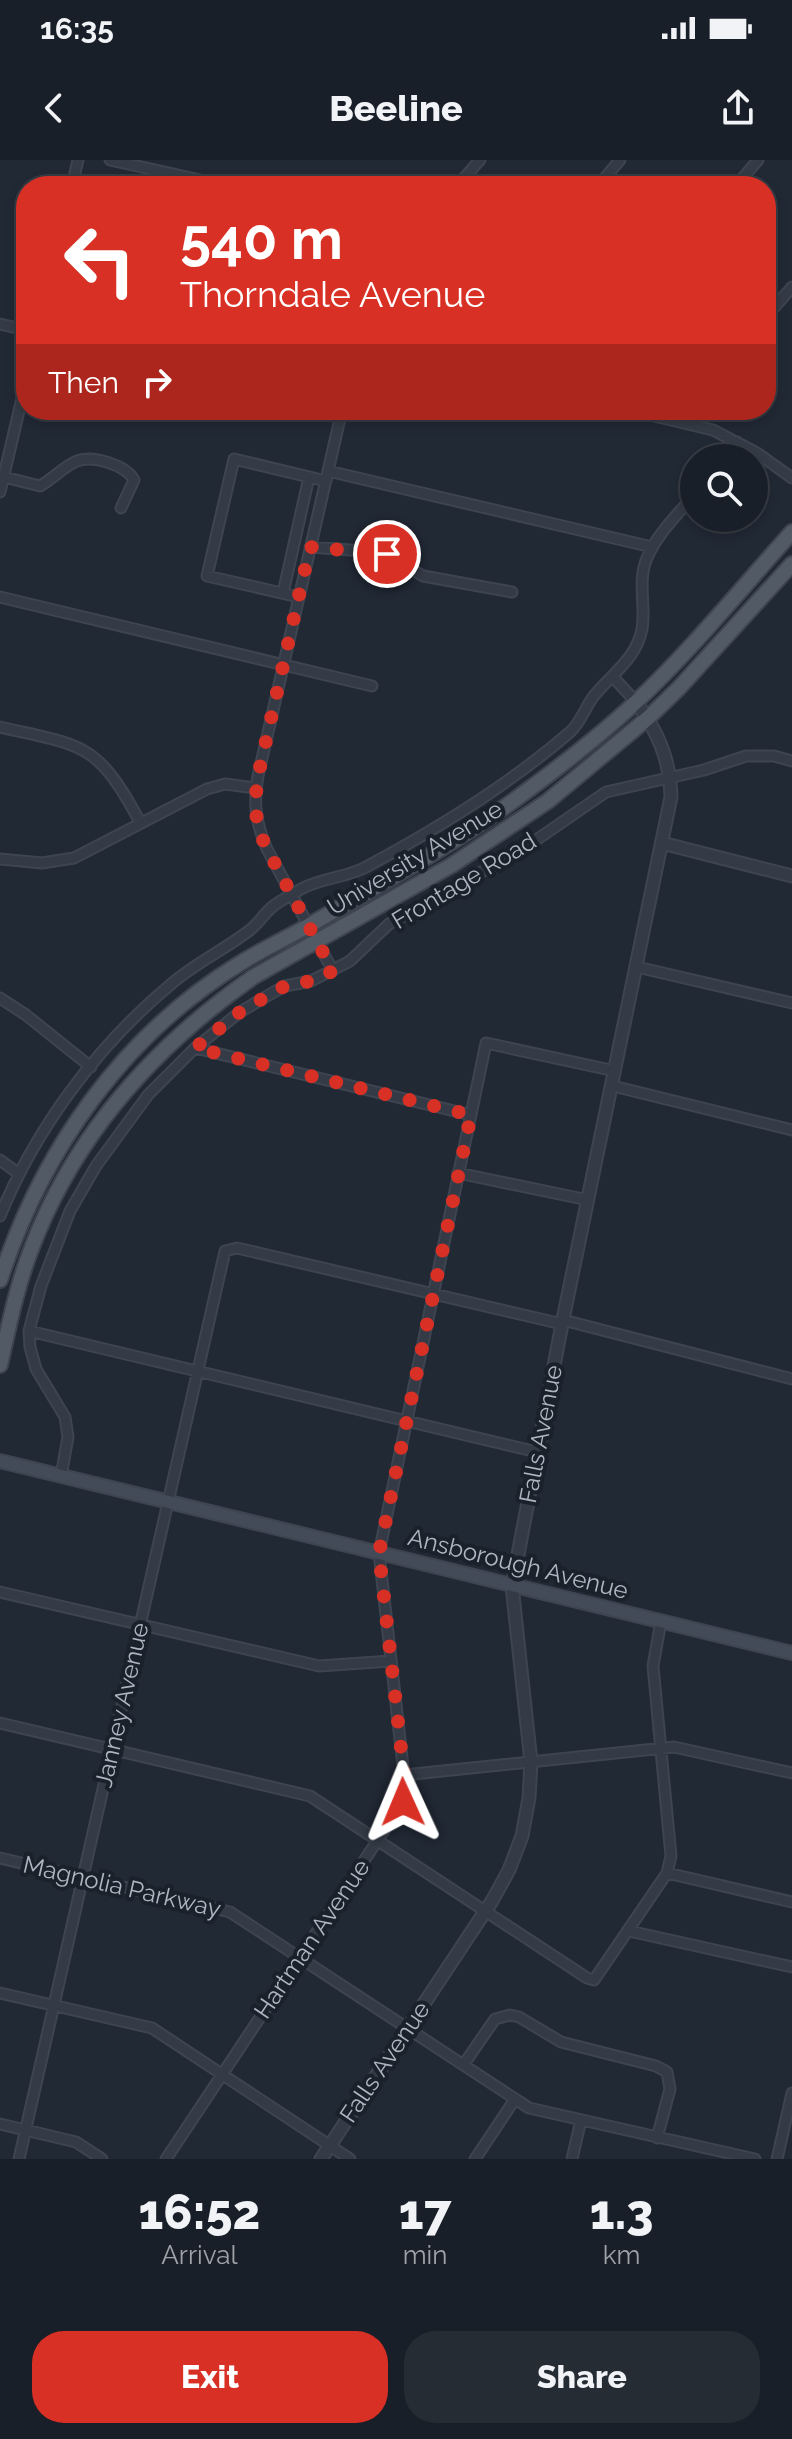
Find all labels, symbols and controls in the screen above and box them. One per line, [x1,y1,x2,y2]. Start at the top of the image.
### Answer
text: 16:35 [40,11,114,46]
icon: back [32,86,76,130]
icon: share [716,86,760,130]
text: Beeline [329,87,463,129]
text: 540 m [180,206,343,272]
icon: left [48,208,152,312]
text: Thorndale Avenue [180,273,485,315]
icon: right [135,360,179,404]
text: Then [48,365,119,400]
map controls [680,444,768,532]
button: search [680,444,768,532]
pin [353,520,421,588]
icon: arrive [365,532,409,576]
street label: University Avenue [322,794,507,921]
street label: Frontage Road [386,826,541,935]
street label: Falls Avenue [513,1362,568,1505]
street label: Ansborough Avenue [405,1522,631,1605]
street label: Janney Avenue [88,1620,155,1790]
position arrow [361,1760,445,1844]
street label: Magnolia Parkway [20,1850,224,1923]
street label: Hartman Avenue [248,1854,376,2024]
street label: Falls Avenue [333,1996,436,2128]
text: 16:52 [139,2184,260,2240]
text: 17 [399,2184,451,2240]
text: 1.3 [590,2184,654,2240]
text: Arrival [161,2240,238,2270]
text: min [403,2240,447,2270]
text: km [603,2240,641,2270]
button: Exit [32,2331,388,2423]
button: Share [404,2331,760,2423]

